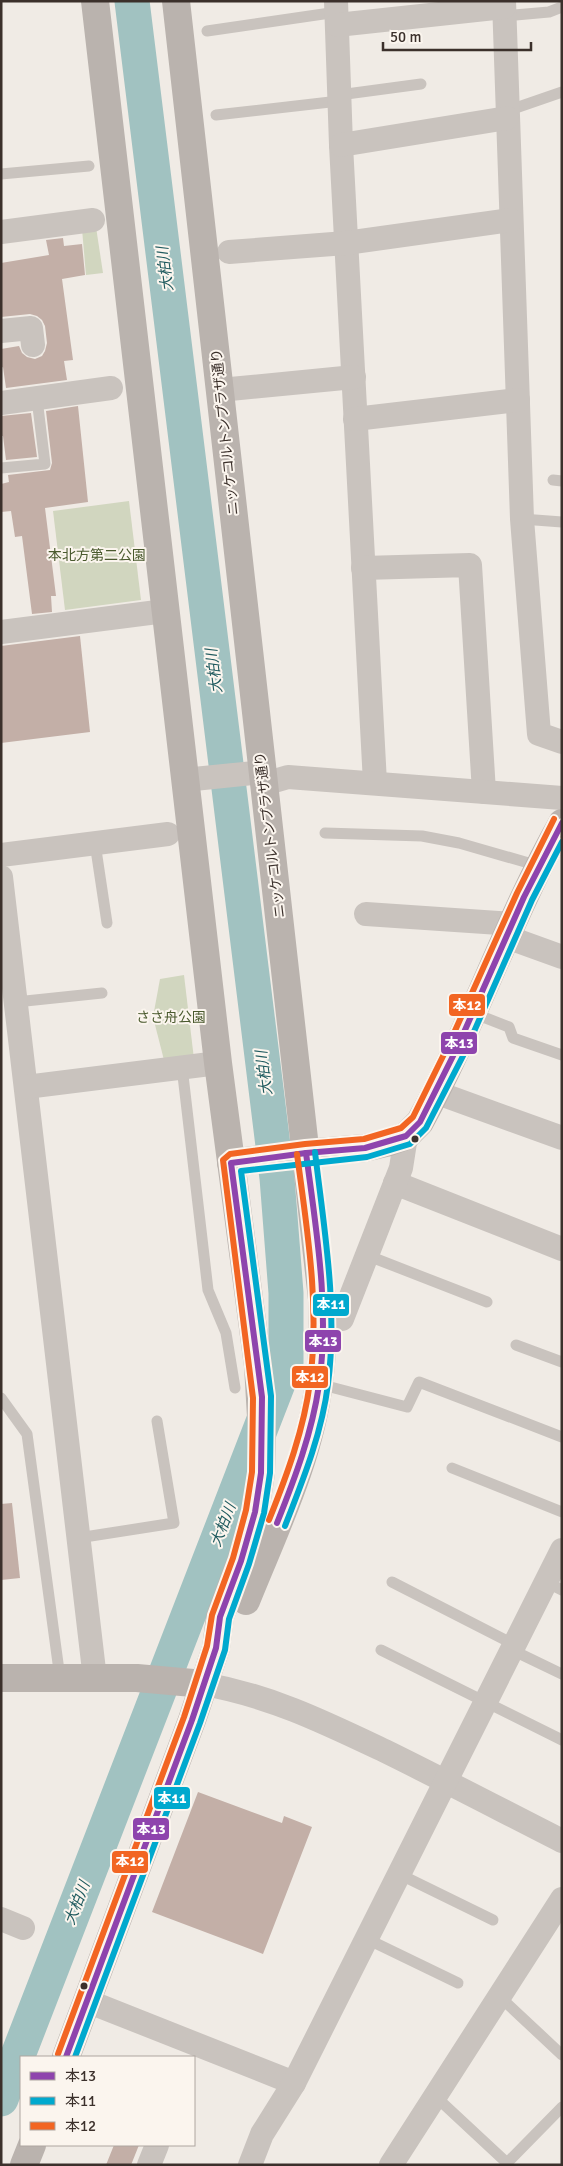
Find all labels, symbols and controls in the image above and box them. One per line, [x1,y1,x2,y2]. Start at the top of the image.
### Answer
scale bar [383,20,530,52]
text: 50 m [390,28,421,46]
water label: 大柏川 [153,244,177,292]
street label: ニッケコルトンプラザ通り [208,348,242,516]
park label: 本北方第二公園 [48,547,146,564]
water label: 大柏川 [202,646,226,694]
street label: ニッケコルトンプラザ通り [251,751,289,919]
line badge: 本12 [448,993,486,1017]
text: 本12 [452,997,482,1014]
park label: ささ舟公園 [136,1009,206,1026]
line badge: 本13 [440,1031,478,1055]
text: 本13 [444,1035,474,1052]
water label: 大柏川 [252,1048,276,1096]
unlabelled marker [410,1134,420,1144]
line badge: 本11 [312,1293,350,1317]
text: 本11 [316,1296,346,1313]
line badge: 本13 [304,1329,342,1353]
text: 本13 [308,1333,338,1350]
line badge: 本12 [291,1365,329,1389]
text: 本12 [295,1369,325,1386]
water label: 大柏川 [207,1499,240,1549]
line badge: 本11 [153,1786,191,1810]
text: 本11 [157,1790,187,1807]
line badge: 本13 [132,1817,170,1841]
text: 本13 [136,1821,166,1838]
line badge: 本12 [111,1850,149,1874]
text: 本12 [115,1853,145,1870]
water label: 大柏川 [61,1877,94,1927]
unlabelled marker [79,1981,89,1991]
legend [20,2056,195,2146]
text: 本13 [65,2067,96,2085]
text: 本11 [65,2092,96,2110]
text: 本12 [65,2117,96,2135]

